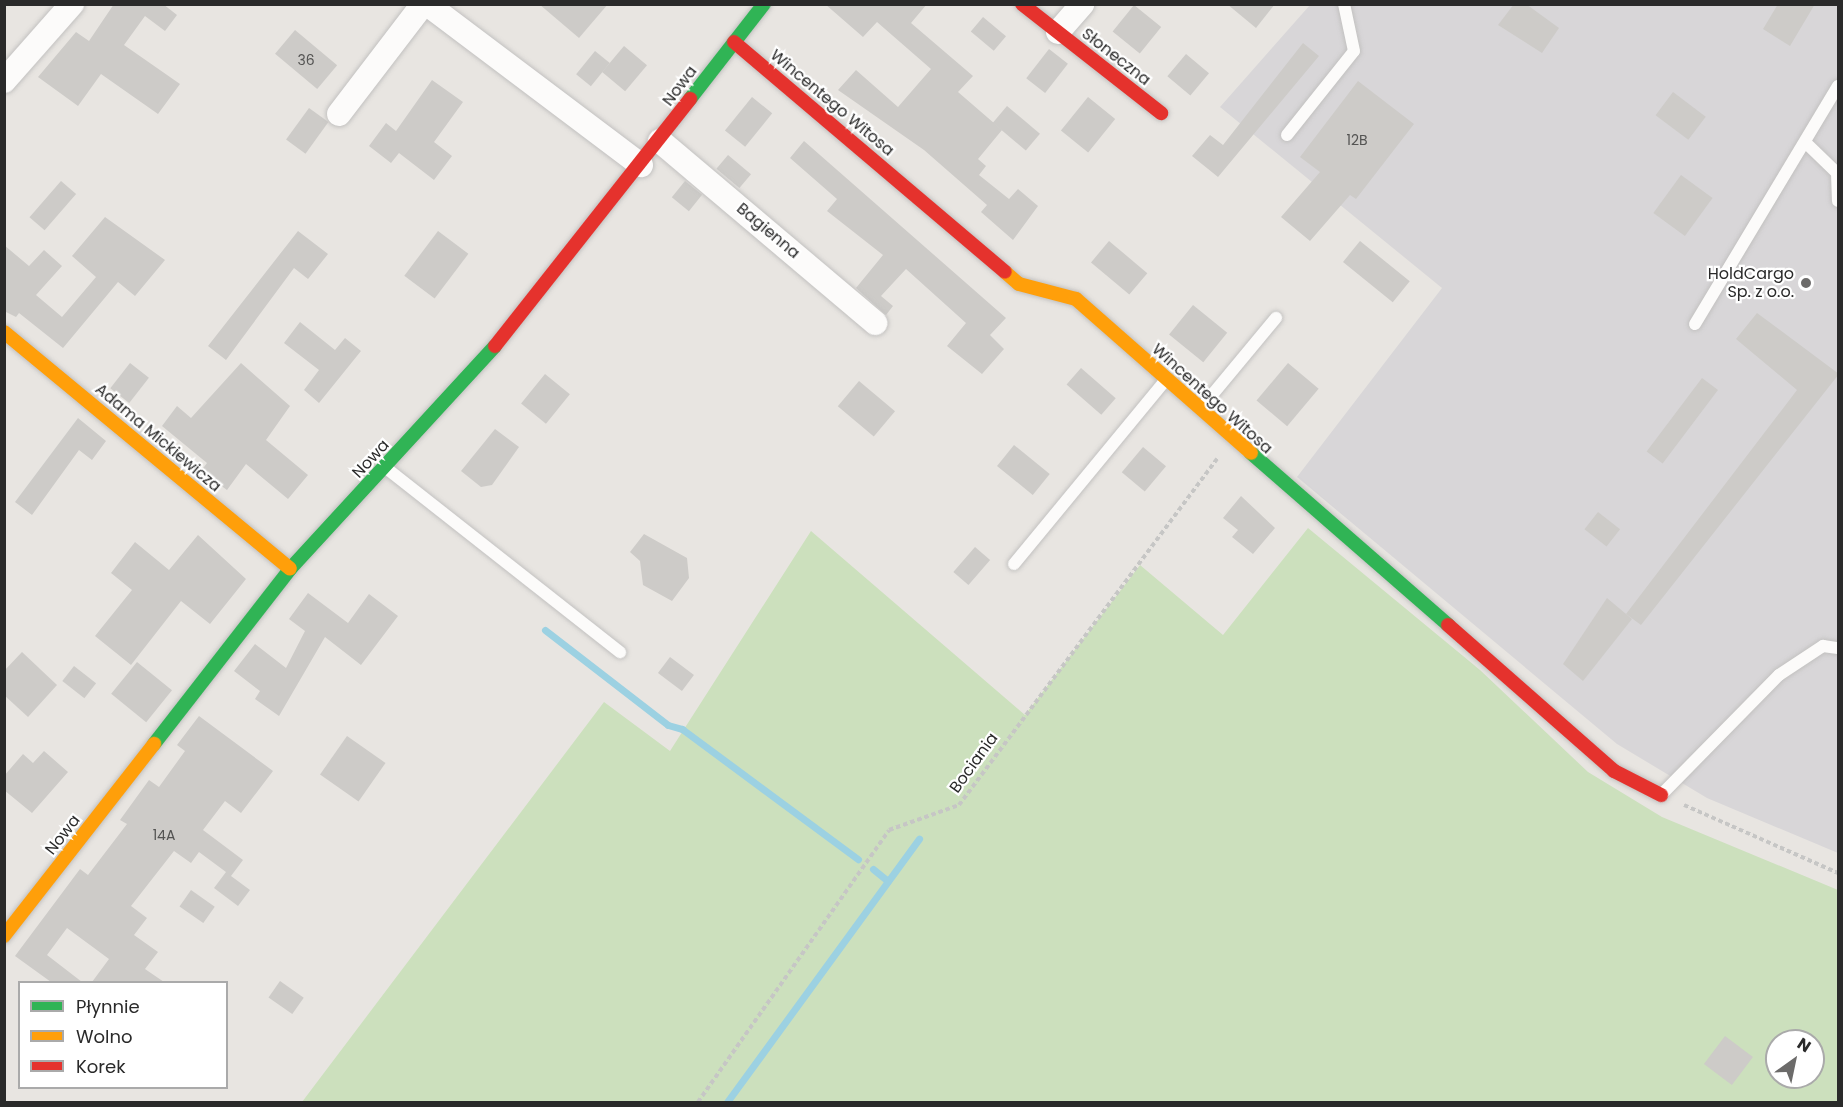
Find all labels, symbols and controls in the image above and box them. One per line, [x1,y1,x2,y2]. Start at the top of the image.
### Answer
street label: Słoneczna [1078,24,1154,90]
street label: Wincentego Witosa [766,46,898,160]
house number: 36 [297,52,315,68]
street label: Nowa [659,62,701,110]
house number: 12B [1346,132,1368,148]
street label: Bagienna [732,199,804,263]
place label: HoldCargo Sp. z o.o. [1708,264,1794,302]
marker: HoldCargo Sp. z o.o. [1799,276,1813,290]
street label: Wincentego Witosa [1148,340,1276,458]
street label: Adama Mickiewicza [91,380,225,496]
street label: Nowa [348,436,394,482]
street label: Bociania [946,729,1002,797]
street label: Nowa [41,811,85,859]
house number: 14A [153,827,175,843]
legend [18,981,228,1089]
text: Płynnie [76,994,140,1019]
text: Wolno [76,1024,133,1049]
north arrow [1765,1029,1825,1089]
text: N [1793,1032,1815,1058]
text: Korek [76,1054,125,1079]

